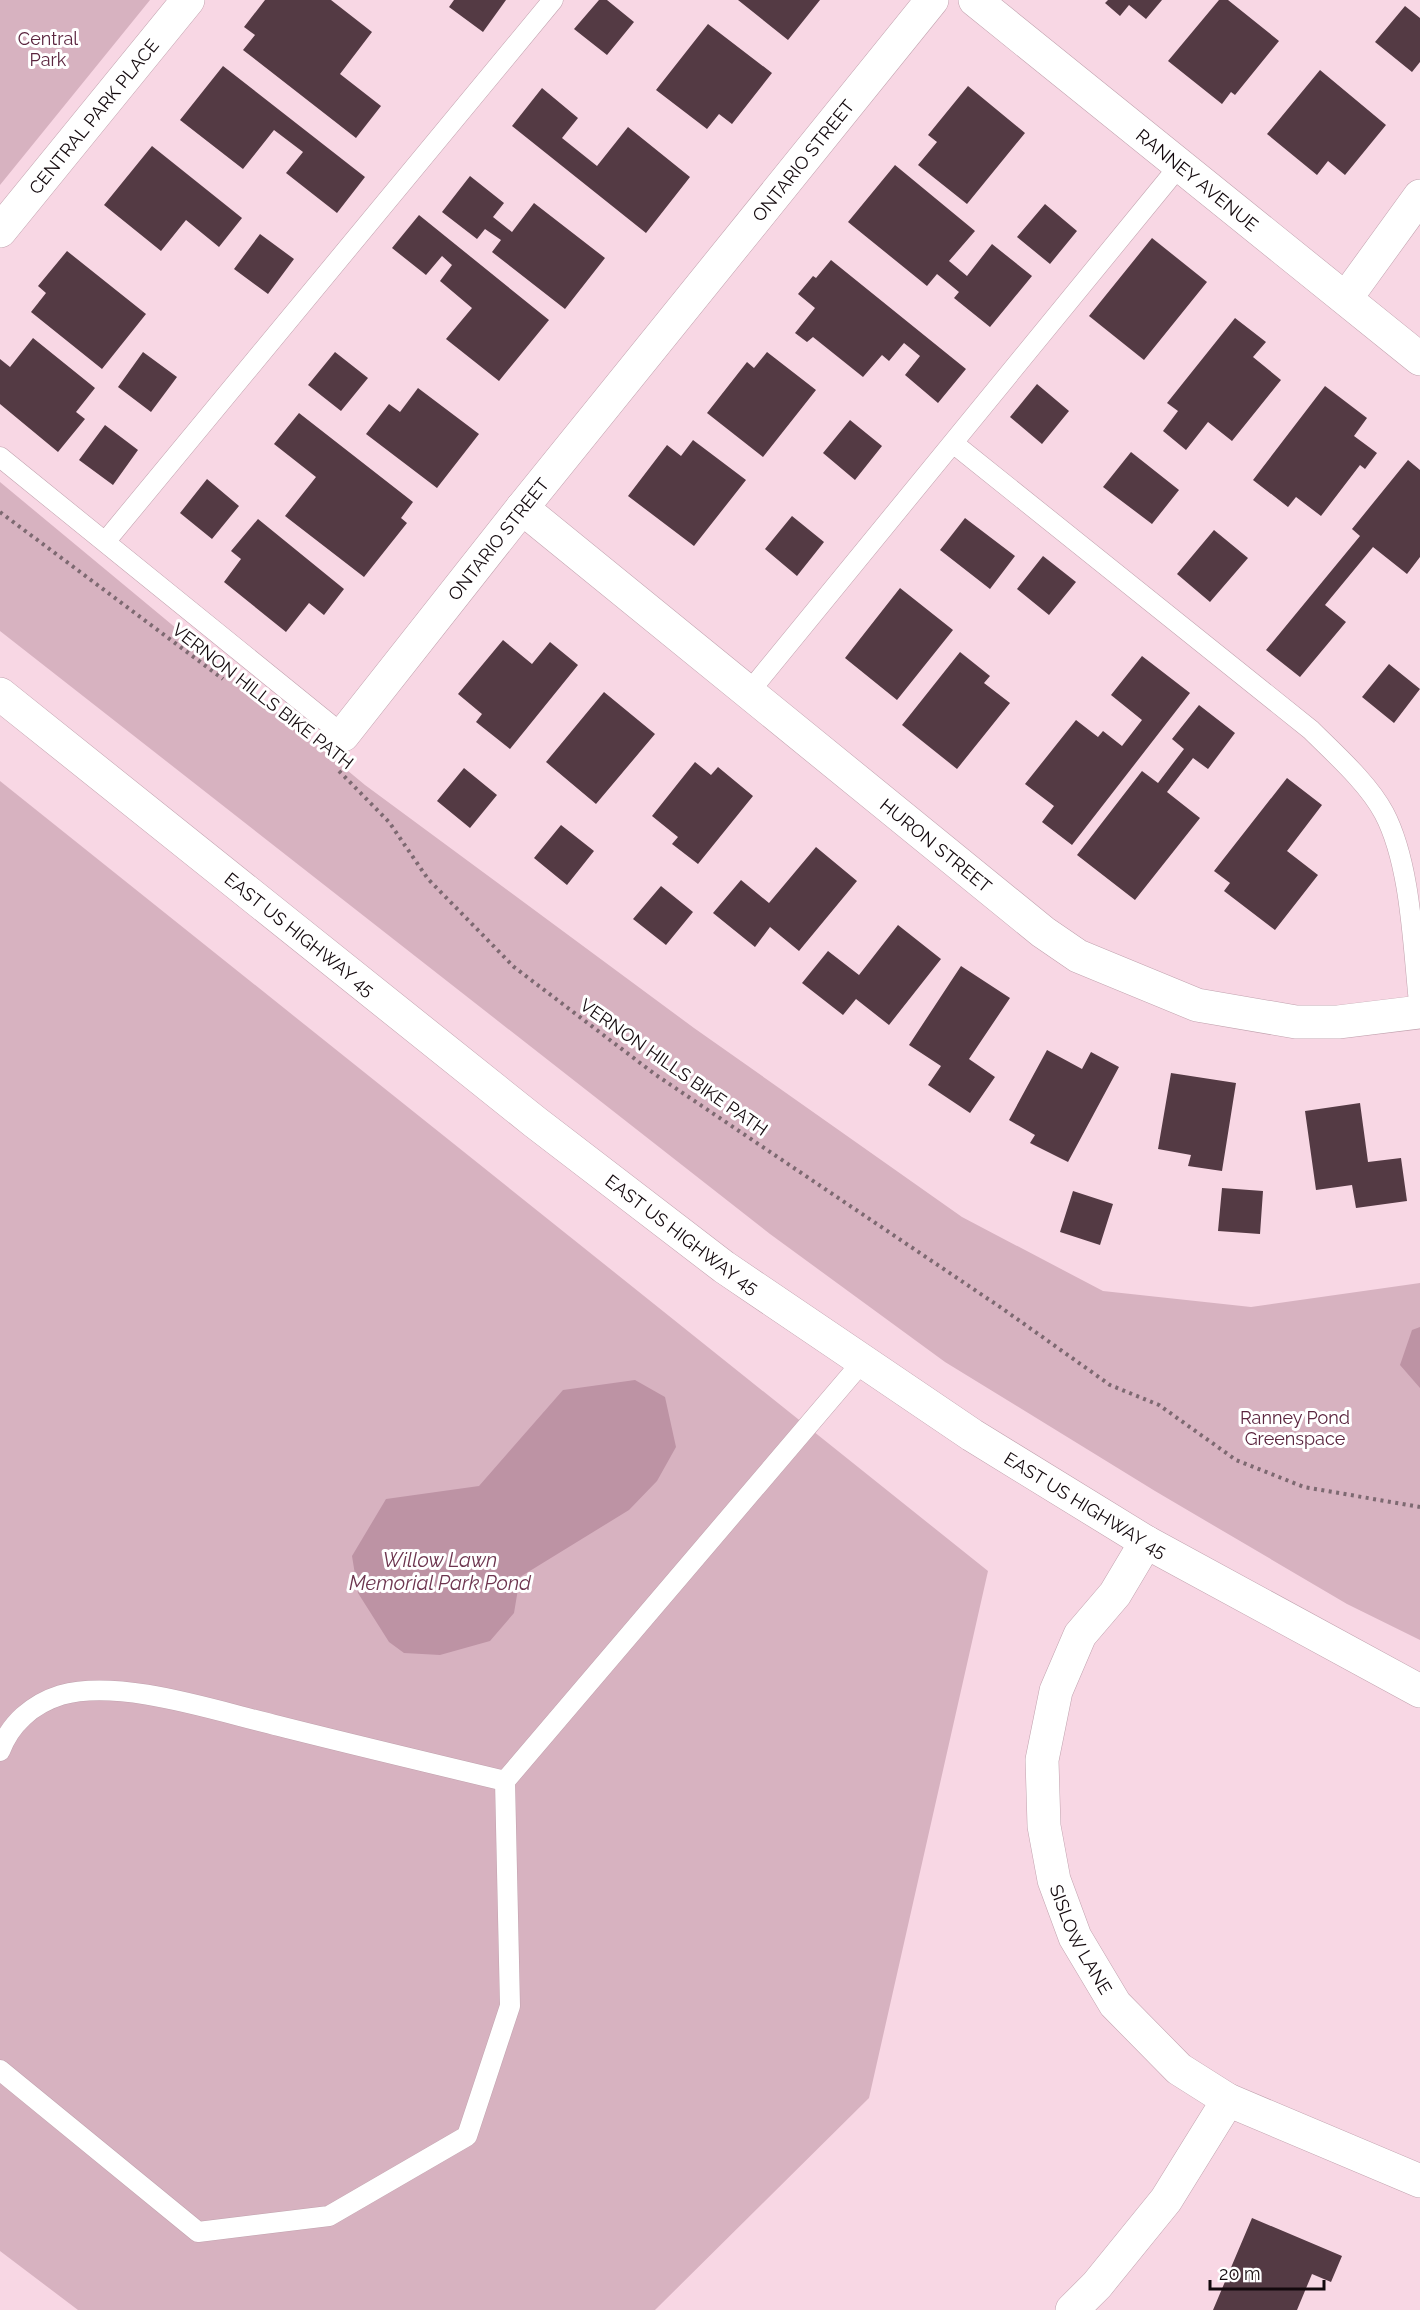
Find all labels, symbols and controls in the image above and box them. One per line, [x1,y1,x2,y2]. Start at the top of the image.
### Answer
park label: Central Park [18,28,78,70]
street label: CENTRAL PARK PLACE [24,34,163,198]
street label: ONTARIO STREET [747,95,858,225]
street label: RANNEY AVENUE [1132,124,1263,235]
street label: ONTARIO STREET [443,473,553,604]
street label: VERNON HILLS BIKE PATH [168,619,358,773]
street label: HURON STREET [876,794,996,897]
street label: EAST US HIGHWAY 45 [221,868,379,1000]
street label: VERNON HILLS BIKE PATH [576,994,772,1140]
street label: EAST US HIGHWAY 45 [602,1170,763,1298]
park label: Ranney Pond Greenspace [1240,1407,1350,1449]
street label: EAST US HIGHWAY 45 [1001,1447,1170,1562]
water label: Willow Lawn Memorial Park Pond [349,1548,532,1595]
street label: SISLOW LANE [1046,1881,1117,1998]
scale bar [1210,2253,1324,2291]
text: 20 m [1219,2263,1261,2284]

